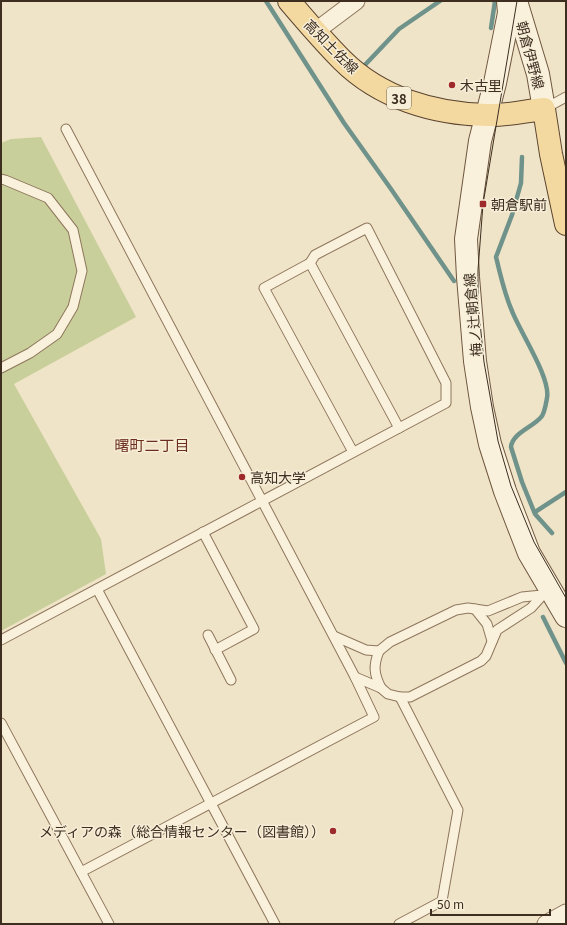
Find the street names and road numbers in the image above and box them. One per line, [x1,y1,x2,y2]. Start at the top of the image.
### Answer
street label: 高知土佐線 [300,14,364,78]
street label: 朝倉伊野線 [512,19,550,91]
road number: 38 [387,87,411,109]
street label: 梅ノ辻朝倉線 [458,272,486,358]

